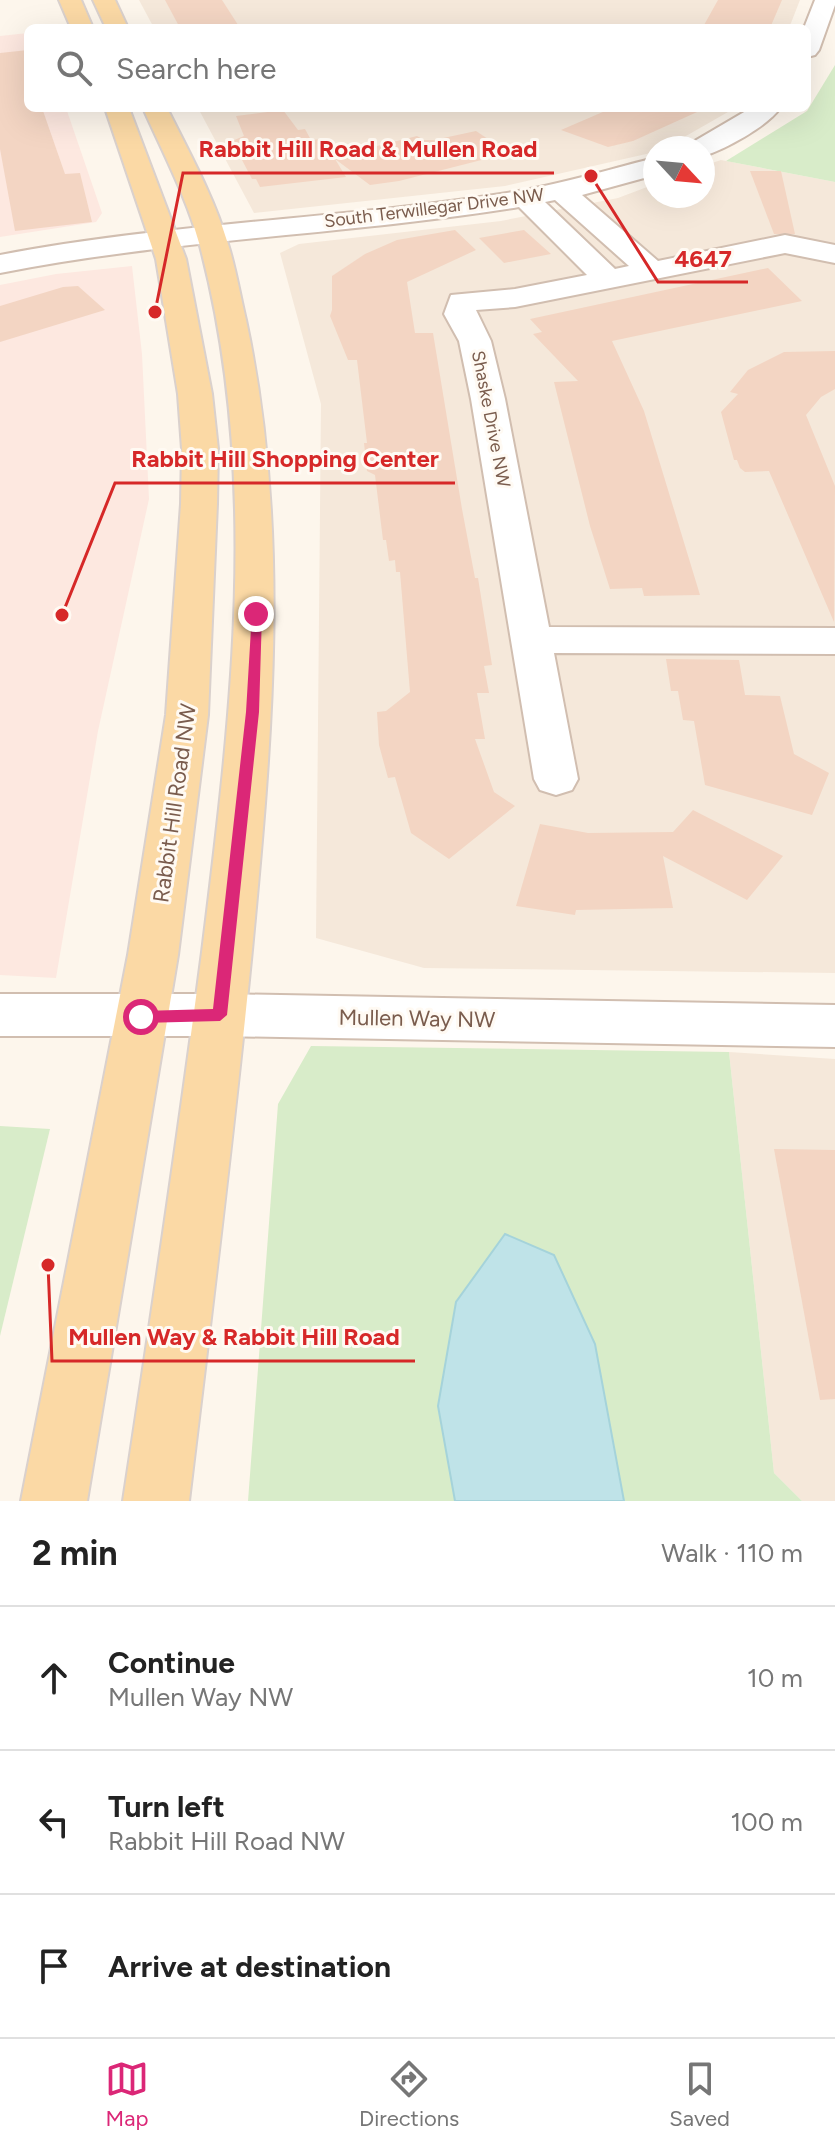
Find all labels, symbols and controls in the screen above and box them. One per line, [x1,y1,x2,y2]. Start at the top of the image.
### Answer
search box [24,24,811,112]
icon: search [52,46,96,90]
text: Search here [116,50,276,87]
callout: Rabbit Hill Road & Mullen Road [183,125,554,173]
text: Rabbit Hill Road & Mullen Road [199,134,537,163]
north arrow [643,136,715,208]
street label: South Terwillegar Drive NW [323,184,546,232]
callout: 4647 [658,234,748,282]
text: 4647 [674,244,732,273]
street label: Shaske Drive NW [467,349,515,490]
callout: Rabbit Hill Shopping Center [115,435,455,483]
text: Rabbit Hill Shopping Center [131,444,439,473]
route end [238,596,274,632]
street label: Rabbit Hill Road NW [147,702,202,904]
route start [123,999,159,1035]
street label: Mullen Way NW [338,1004,496,1033]
callout: Mullen Way & Rabbit Hill Road [52,1313,415,1361]
text: Mullen Way & Rabbit Hill Road [68,1322,400,1351]
text: 2 min [32,1533,118,1574]
text: Walk · 110 m [661,1537,803,1569]
text: Continue [108,1644,235,1681]
icon: ahead [32,1656,76,1700]
text: 10 m [747,1662,803,1694]
text: Mullen Way NW [108,1681,293,1713]
text: Turn left [108,1788,225,1825]
icon: left [32,1800,76,1844]
text: 100 m [730,1806,803,1838]
text: Rabbit Hill Road NW [108,1825,345,1857]
icon: arrive [32,1944,76,1988]
text: Arrive at destination [108,1948,391,1985]
tab: Map [105,2057,149,2132]
tab: Directions [359,2057,459,2132]
tab: Saved [669,2057,730,2132]

